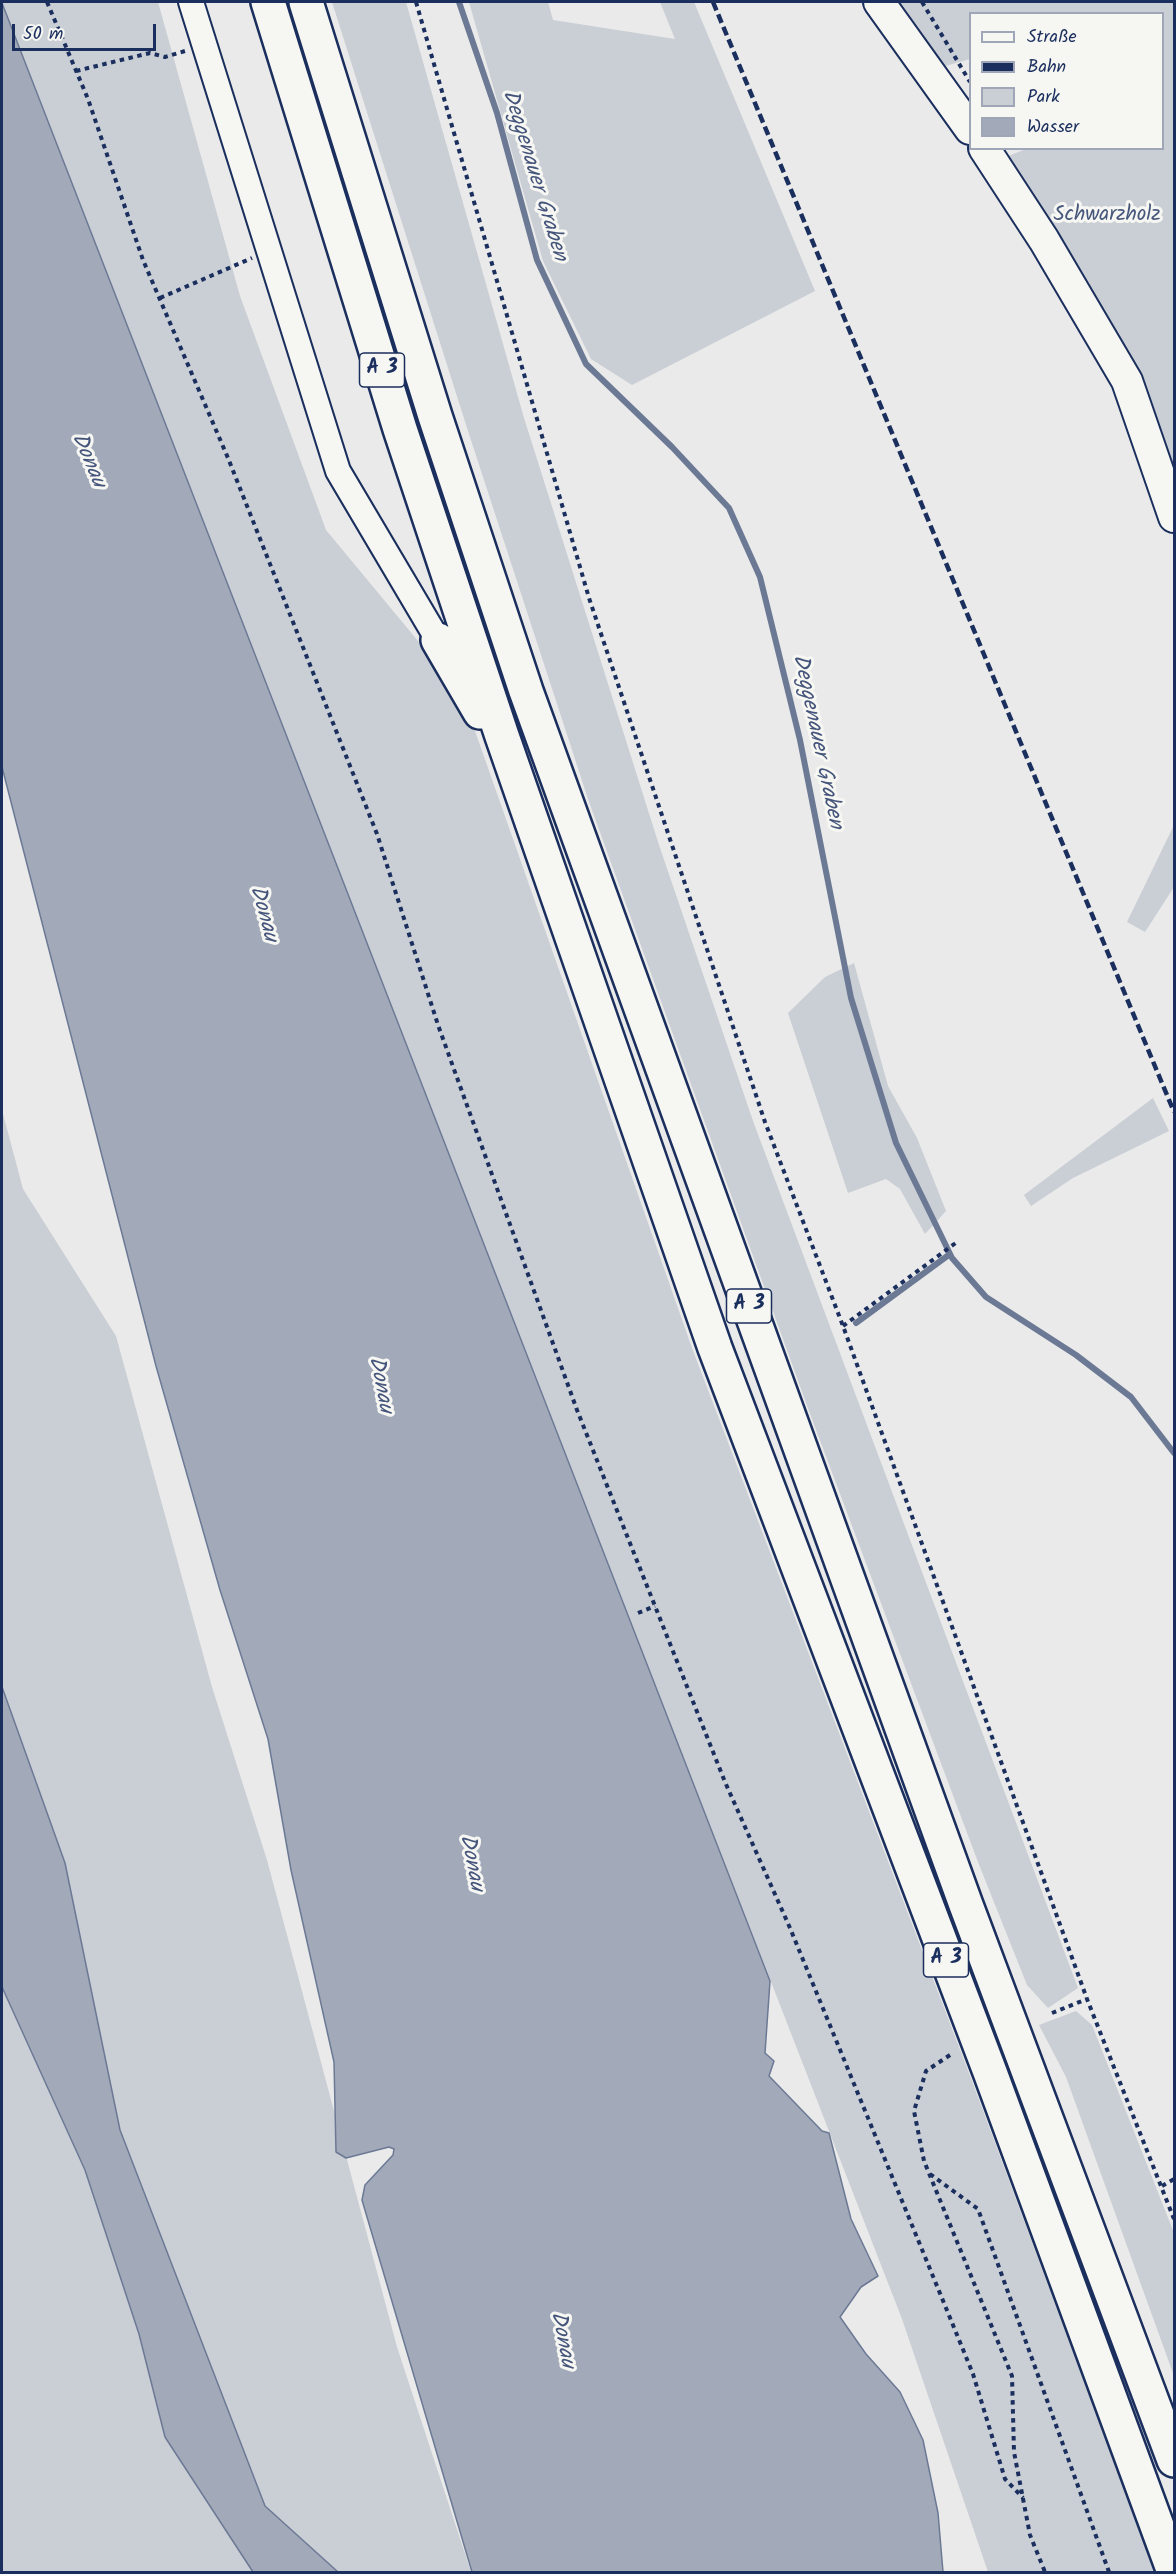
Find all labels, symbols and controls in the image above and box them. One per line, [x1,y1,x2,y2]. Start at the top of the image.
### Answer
scale bar [15,12,159,50]
legend [969,12,1164,150]
text: 50 m [23,20,63,49]
text: Straße [1027,23,1077,52]
text: Bahn [1027,53,1066,82]
text: Park [1027,83,1060,112]
water label: Deggenauer Graben [494,87,572,265]
text: Wasser [1027,113,1079,142]
park label: Schwarzholz [1053,203,1161,229]
road number: A 3 [360,353,404,387]
water label: Donau [64,430,110,492]
water label: Deggenauer Graben [785,652,847,832]
water label: Donau [242,883,282,945]
road number: A 3 [726,1289,771,1323]
water label: Donau [361,1355,397,1415]
water label: Donau [452,1833,488,1893]
road number: A 3 [924,1943,968,1977]
water label: Donau [543,2310,579,2370]

